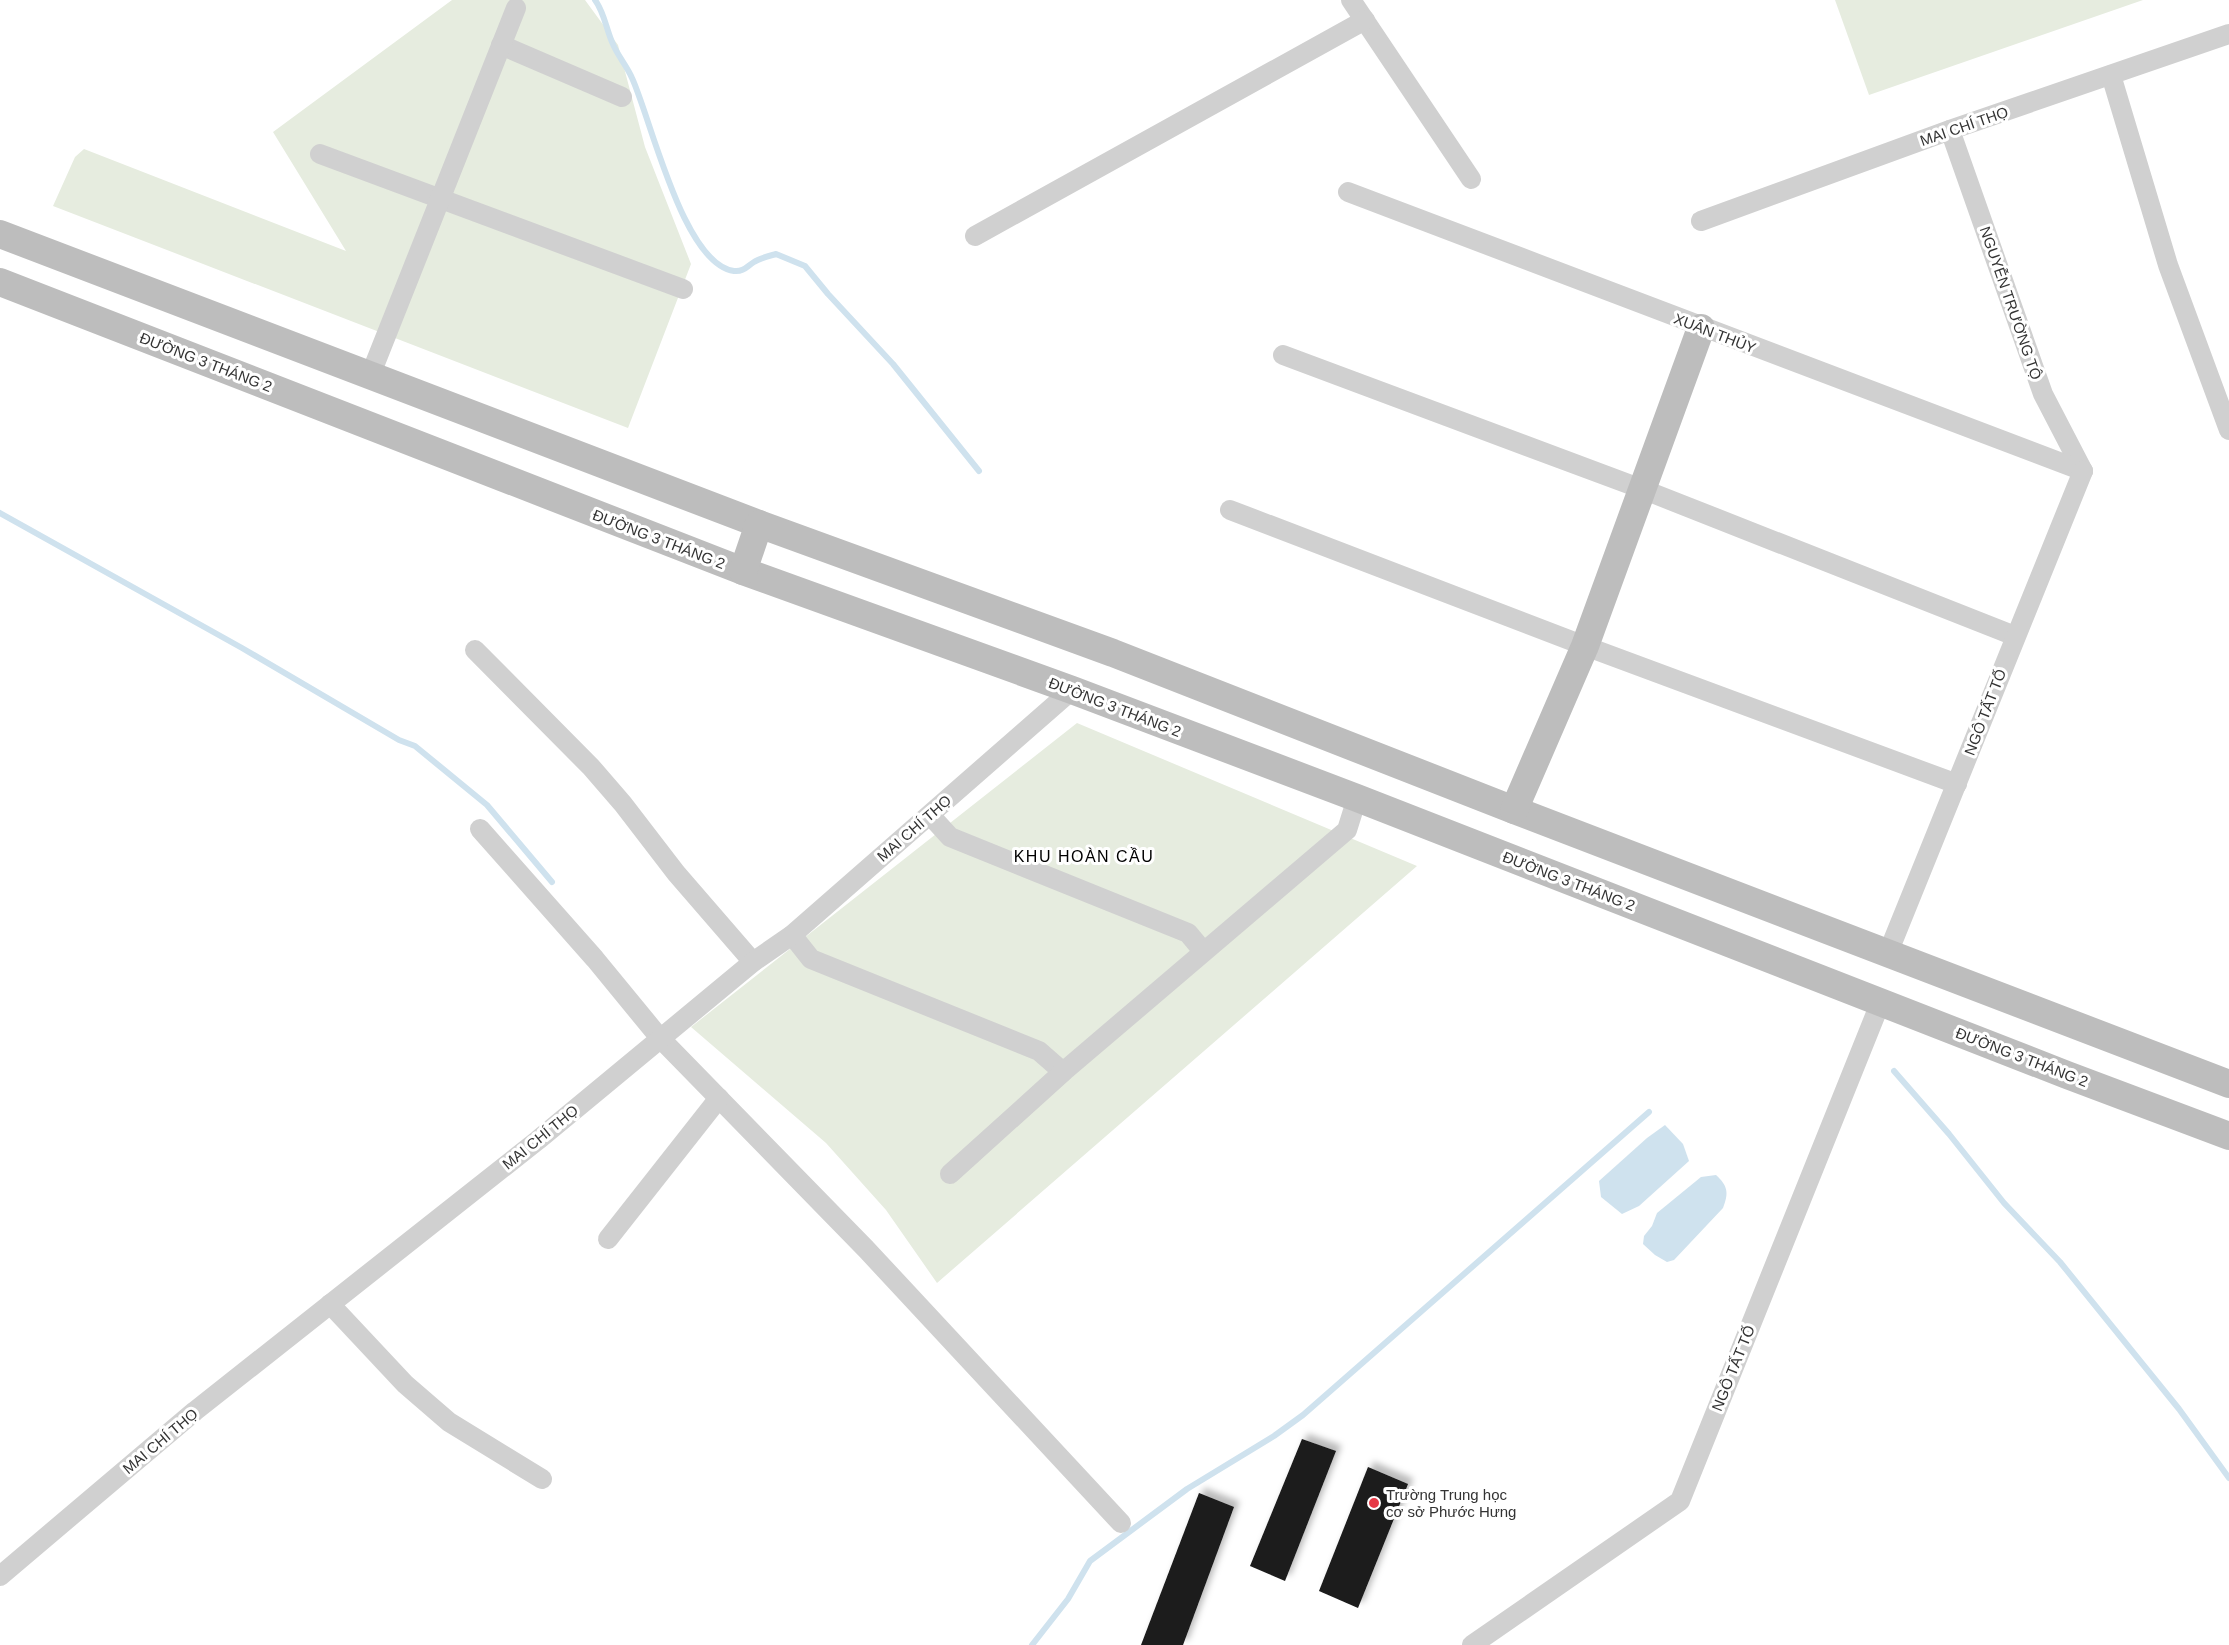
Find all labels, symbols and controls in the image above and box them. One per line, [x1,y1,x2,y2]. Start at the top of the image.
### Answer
street label: MAI CHÍ THỌ [1918,103,2010,149]
street label: NGUYỄN TRƯỜNG TỘ [1977,224,2045,382]
street label: XUÂN THỦY [1672,310,1758,356]
street label: ĐƯỜNG 3 THÁNG 2 [137,329,275,395]
street label: ĐƯỜNG 3 THÁNG 2 [590,506,728,572]
street label: NGÔ TẤT TỐ [1961,667,2009,757]
street label: ĐƯỜNG 3 THÁNG 2 [1046,674,1184,740]
street label: MAI CHÍ THỌ [874,791,954,865]
district label: KHU HOÀN CẦU [1014,847,1154,865]
street label: ĐƯỜNG 3 THÁNG 2 [1500,848,1638,914]
street label: ĐƯỜNG 3 THÁNG 2 [1953,1024,2091,1090]
street label: MAI CHÍ THỌ [499,1101,581,1173]
street label: NGÔ TẤT TỐ [1708,1323,1758,1413]
street label: MAI CHÍ THỌ [119,1405,201,1477]
place label: Trường Trung học cơ sở Phước Hưng [1386,1486,1516,1520]
marker: Trường Trung học cơ sở Phước Hưng [1367,1496,1381,1510]

